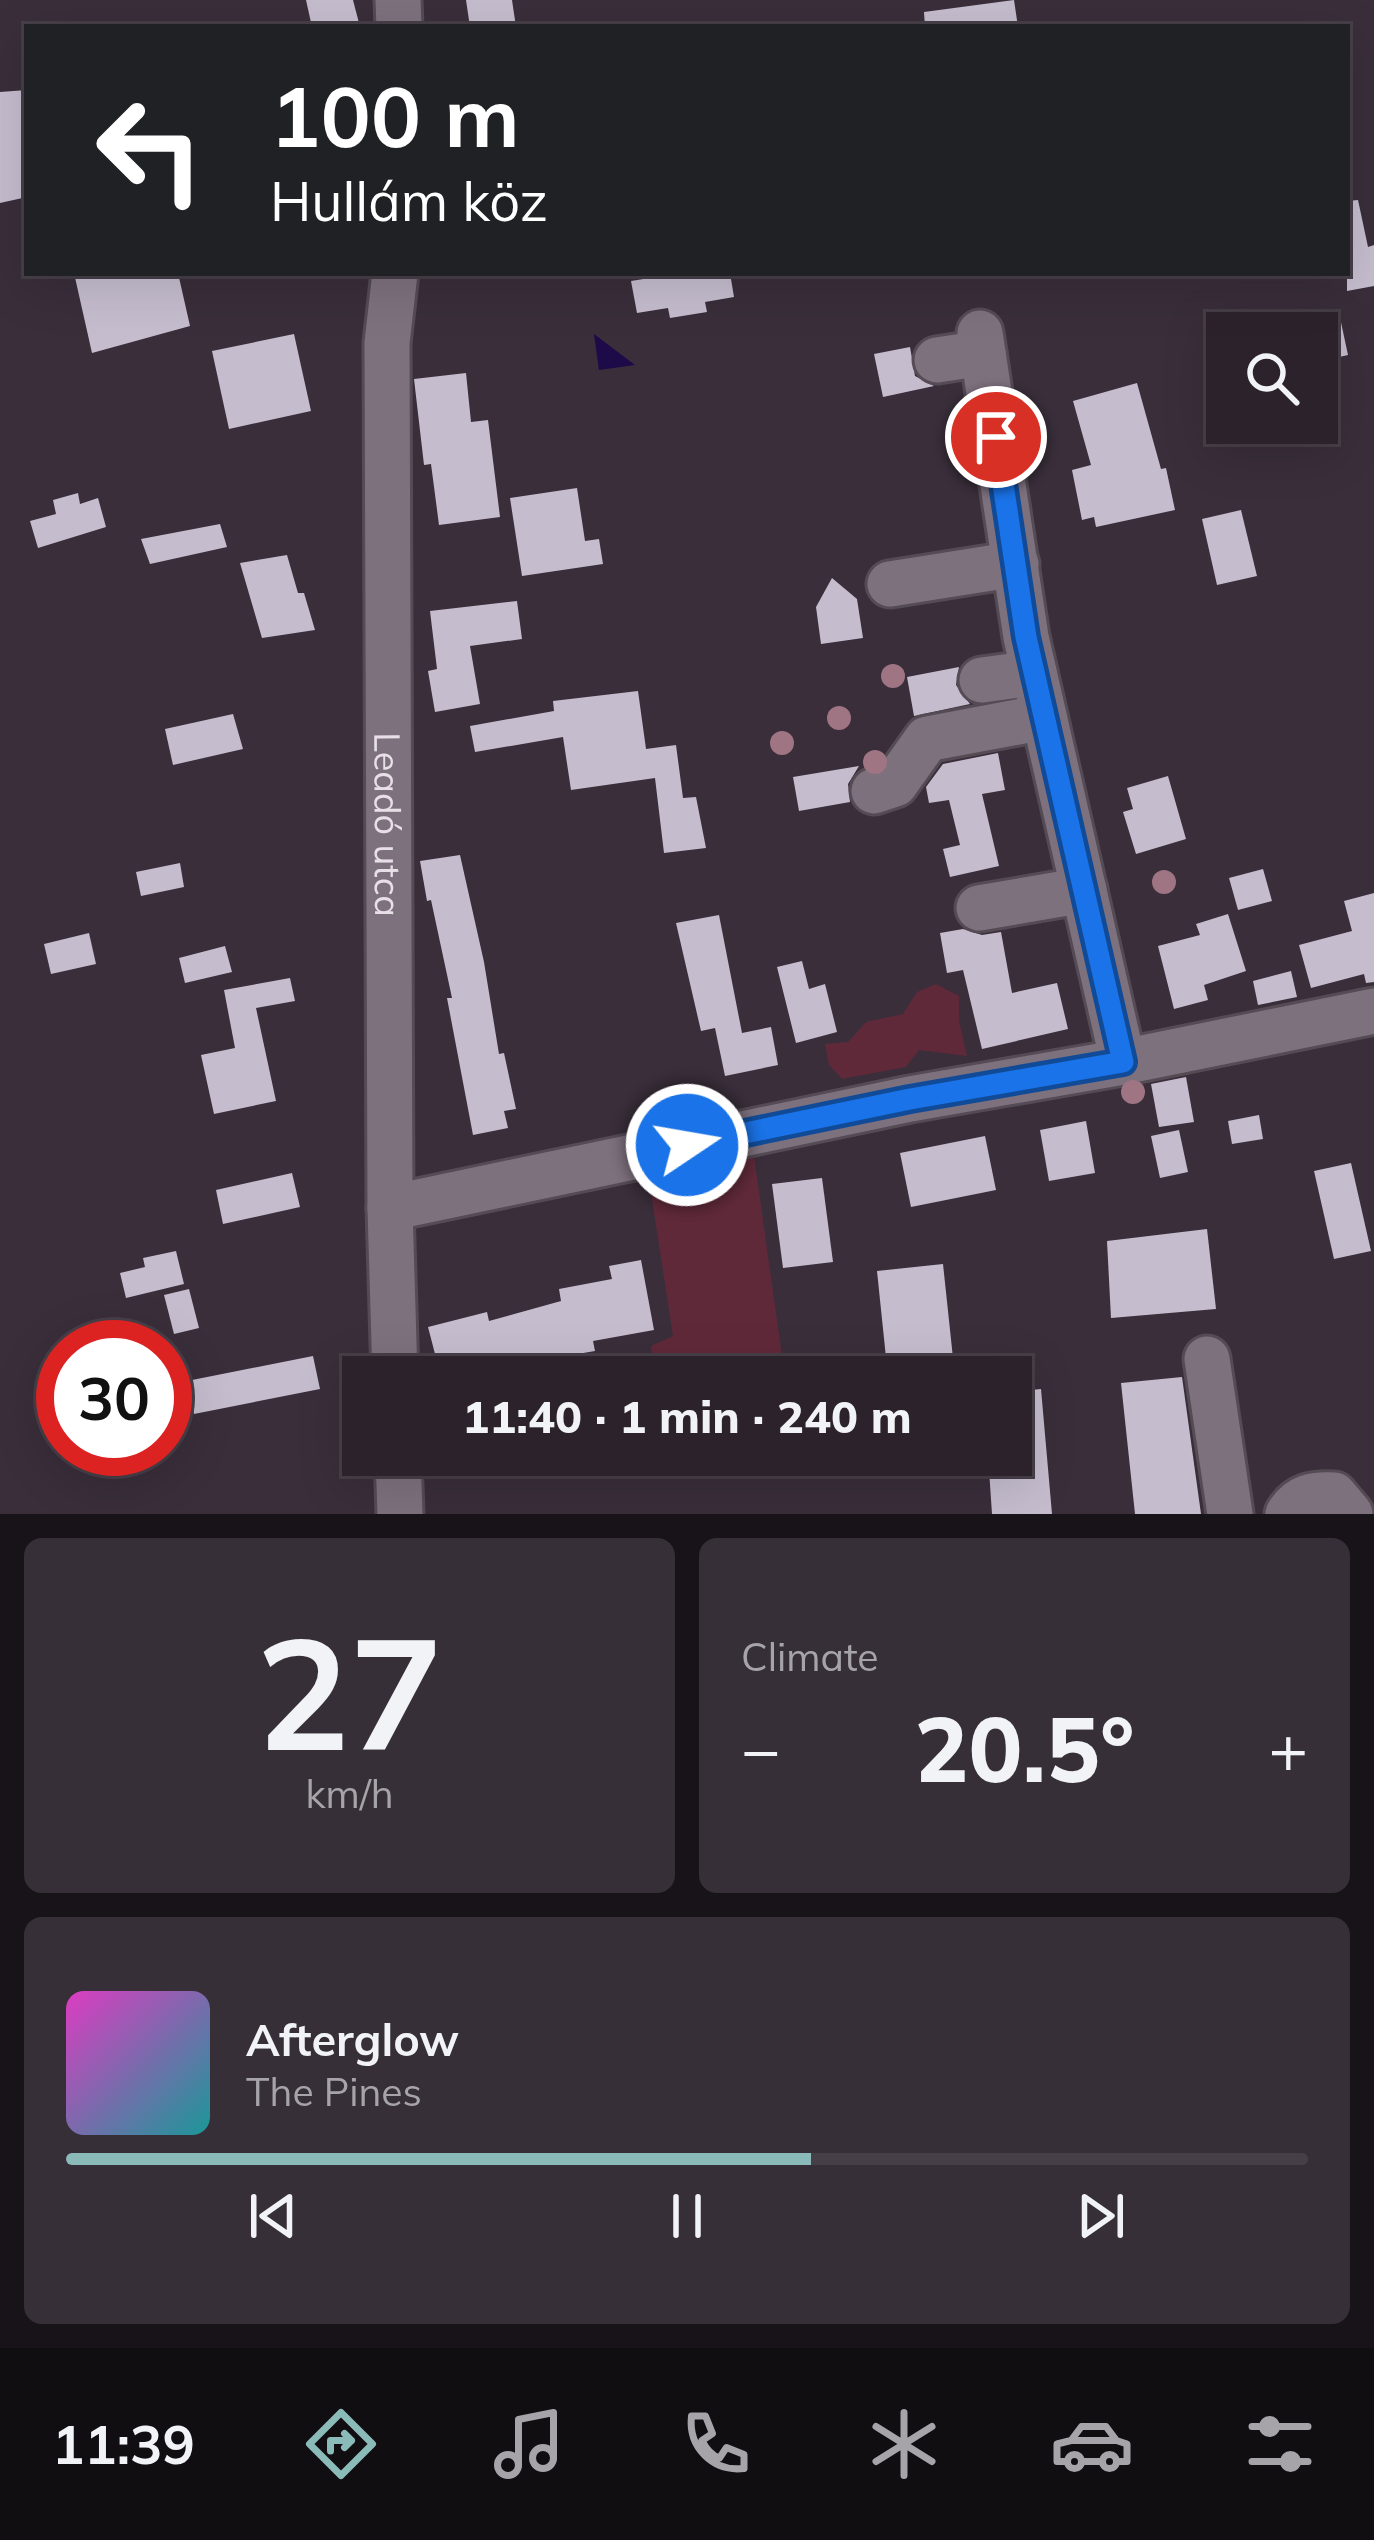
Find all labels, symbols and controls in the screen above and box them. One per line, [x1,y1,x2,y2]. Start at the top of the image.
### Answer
text: 100 m [270,63,520,168]
icon: left [72,72,228,228]
text: Hullám köz [270,167,548,235]
map controls [1206,312,1338,444]
button: search [1206,312,1338,444]
pin [945,386,1047,488]
icon: arrive [963,404,1029,470]
street label: Leadó utca [366,732,411,917]
position arrow [624,1082,750,1208]
speed limit sign: 30 [36,1320,192,1476]
text: 11:40 · 1 min · 240 m [462,1388,912,1444]
text: 27 [256,1593,443,1789]
text: Climate [741,1632,879,1681]
text: 20.5° [915,1692,1134,1805]
text: − [741,1707,781,1790]
text: + [1268,1707,1308,1790]
text: km/h [305,1769,394,1818]
text: Afterglow [246,2011,459,2067]
text: The Pines [246,2067,422,2116]
icon: previous [240,2183,306,2249]
icon: pause [654,2183,720,2249]
icon: next [1068,2183,1134,2249]
icon: directions [299,2402,383,2486]
icon: music [487,2402,571,2486]
icon: phone [674,2402,758,2486]
icon: climate [862,2402,946,2486]
icon: car [1050,2402,1134,2486]
icon: filters [1238,2402,1322,2486]
text: 11:39 [52,2410,195,2478]

